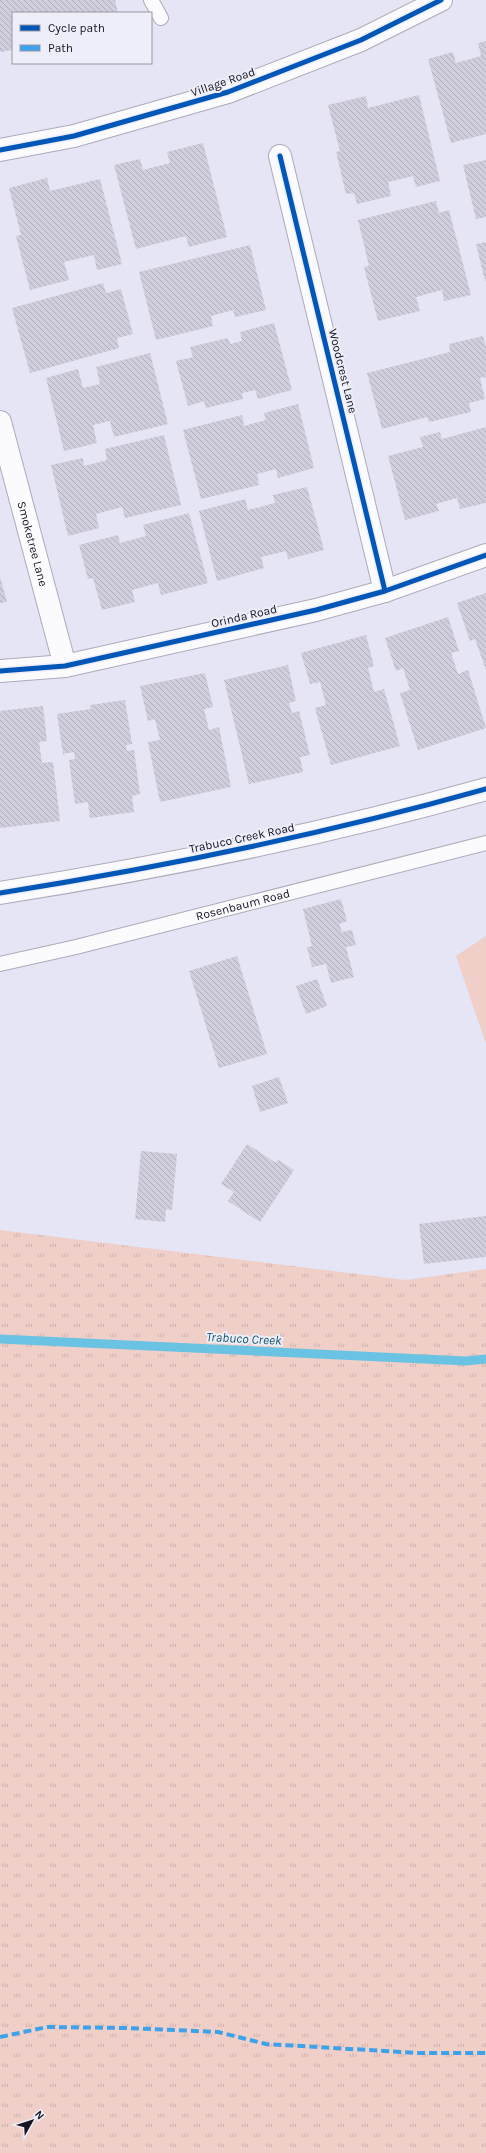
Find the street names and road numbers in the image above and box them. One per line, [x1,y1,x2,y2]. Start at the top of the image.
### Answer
street label: Village Road [189,64,257,100]
street label: Woodcrest Lane [326,327,360,415]
street label: Smoketree Lane [14,500,50,588]
street label: Orinda Road [210,602,278,630]
street label: Trabuco Creek Road [188,820,296,856]
street label: Rosenbaum Road [194,886,291,923]

